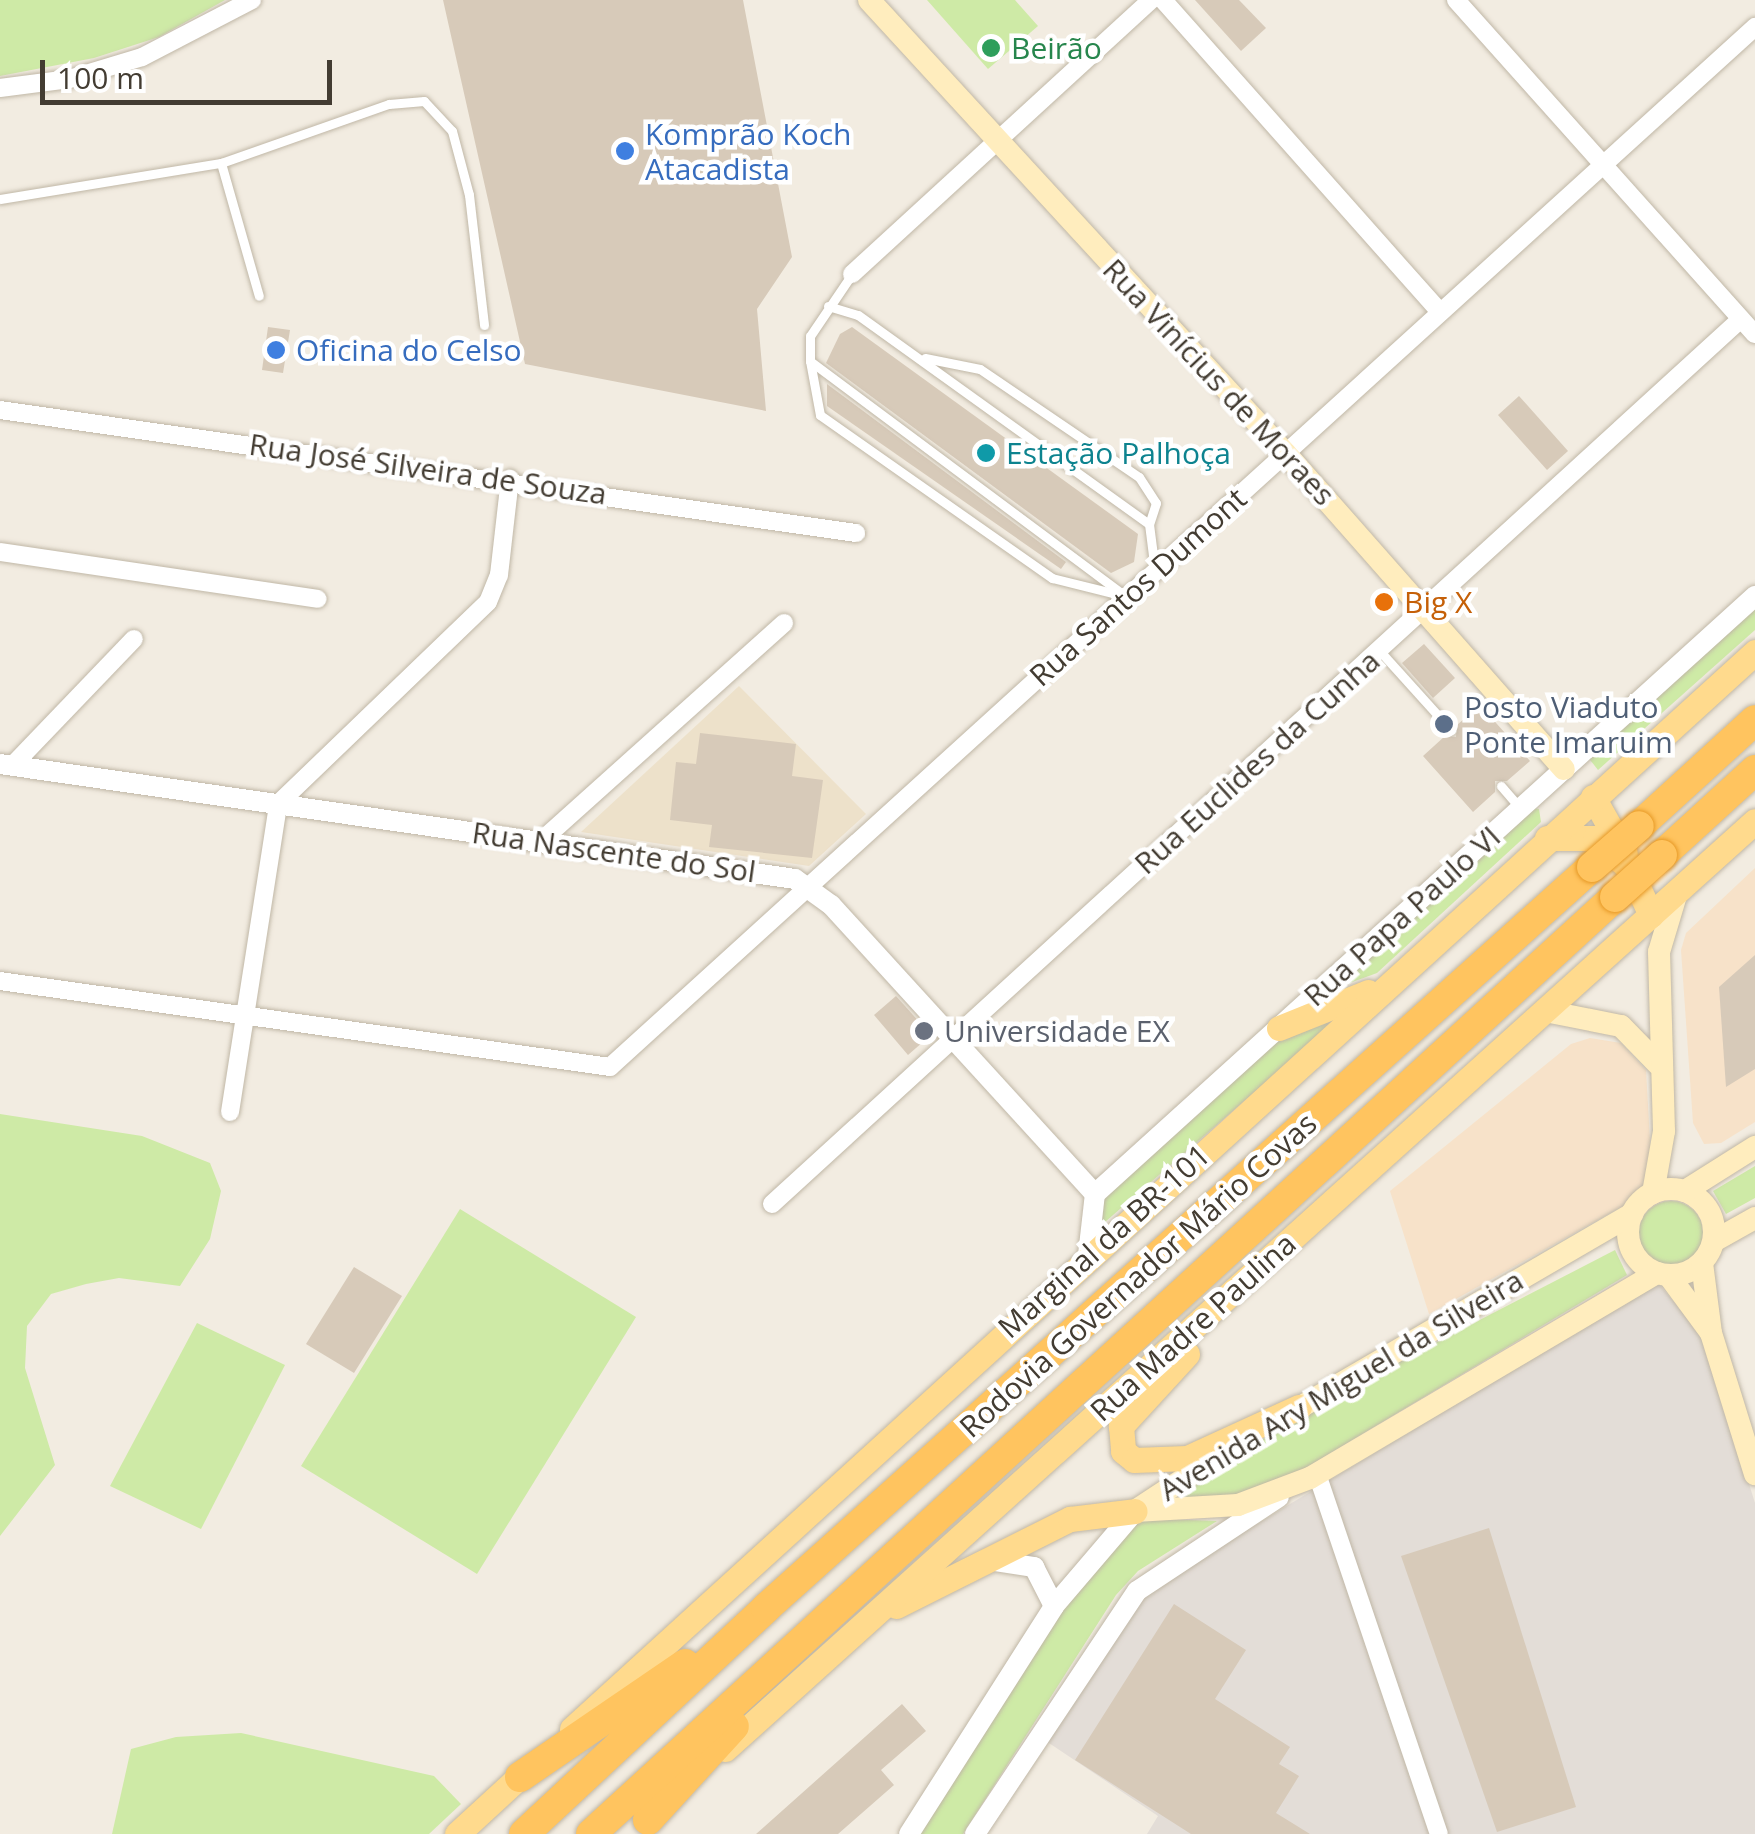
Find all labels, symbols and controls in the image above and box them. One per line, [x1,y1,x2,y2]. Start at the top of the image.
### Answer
place label: Beirão [1011,30,1102,66]
marker: Beirão [980,37,1002,59]
scale bar [45,40,338,102]
text: 100 m [57,57,144,98]
place label: Komprão Koch Atacadista [645,116,851,186]
marker: Komprão Koch Atacadista [614,140,636,162]
street label: Rua Vinícius de Moraes [1096,251,1342,513]
place label: Oficina do Celso [296,332,522,368]
marker: Oficina do Celso [265,339,287,361]
street label: Rua José Silveira de Souza [247,426,609,512]
place label: Estação Palhoça [1006,435,1231,471]
marker: Estação Palhoça [975,442,997,464]
street label: Rua Santos Dumont [1022,480,1254,694]
place label: Big X [1404,584,1472,620]
marker: Big X [1373,591,1395,613]
street label: Rua Euclides da Cunha [1127,643,1387,881]
place label: Posto Viaduto Ponte Imaruim [1464,689,1673,760]
marker: Posto Viaduto Ponte Imaruim [1433,713,1455,735]
street label: Rua Nascente do Sol [470,814,758,890]
street label: Rua Papa Paulo VI [1296,818,1508,1014]
place label: Universidade EX [944,1013,1170,1049]
marker: Universidade EX [913,1020,935,1042]
street label: Rodovia Governador Mário Covas [952,1105,1324,1445]
street label: Marginal da BR-101 [991,1137,1217,1345]
street label: Rua Madre Paulina [1083,1225,1303,1429]
street label: Avenida Ary Miguel da Silveira [1153,1262,1529,1508]

